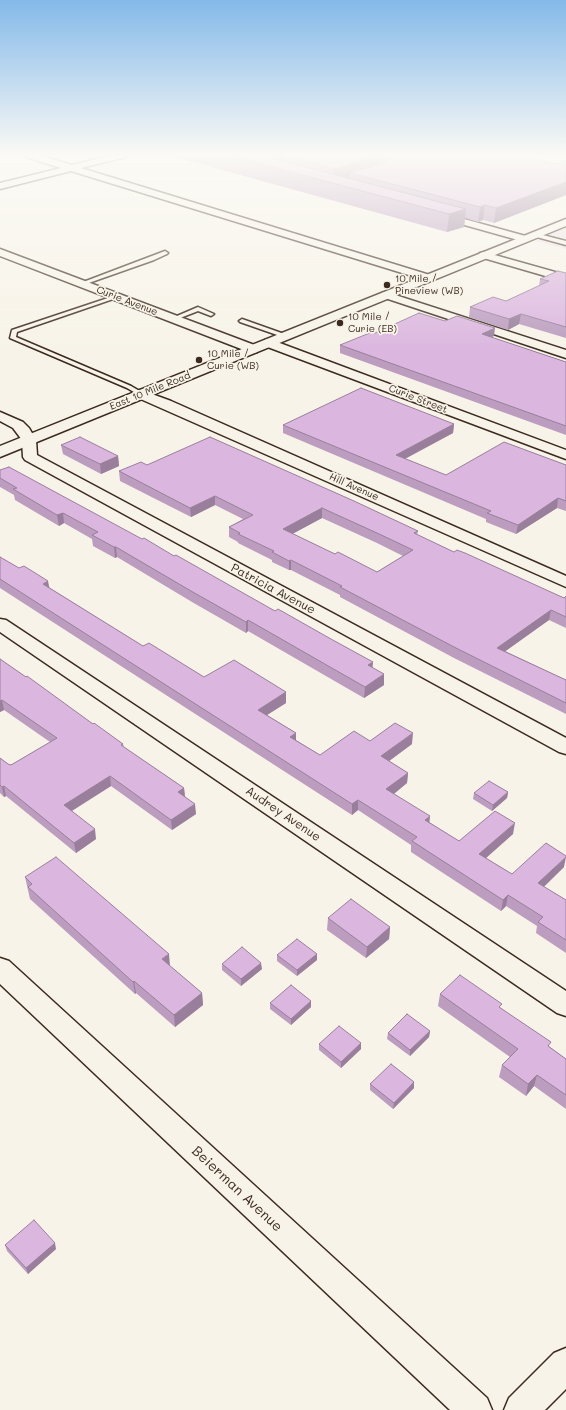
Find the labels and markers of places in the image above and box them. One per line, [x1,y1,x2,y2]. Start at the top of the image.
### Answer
place label: 10 Mile / Pineview (WB) [395,273,463,296]
marker: 10 Mile / Pineview (WB) [382,280,392,290]
place label: 10 Mile / Curie (EB) [348,311,397,334]
marker: 10 Mile / Curie (EB) [335,318,345,328]
place label: 10 Mile / Curie (WB) [207,348,259,372]
marker: 10 Mile / Curie (WB) [194,355,204,365]

